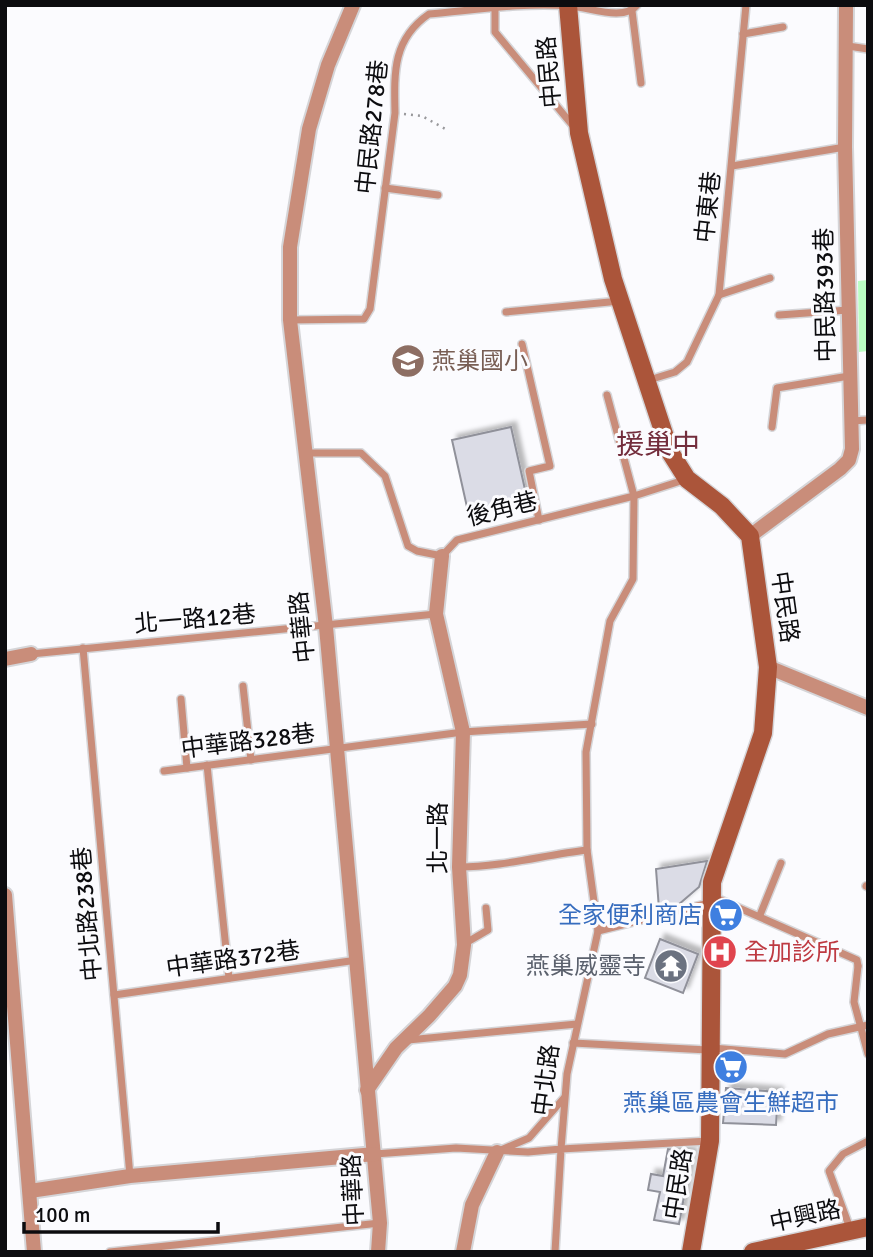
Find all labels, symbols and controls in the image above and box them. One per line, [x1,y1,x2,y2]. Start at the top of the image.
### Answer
street label: 中民路 [531,35,567,109]
street label: 中民路278巷 [350,58,394,196]
street label: 中東巷 [689,170,727,244]
street label: 中民路393巷 [809,227,841,363]
school or university icon: 燕巢國小 [389,342,427,380]
place label: 燕巢國小 [432,346,528,376]
district label: 援巢中 [616,428,700,462]
street label: 後角巷 [463,486,541,532]
street label: 中民路 [765,569,805,645]
street label: 中華路 [283,590,321,664]
street label: 北一路12巷 [133,599,257,639]
street label: 中華路328巷 [179,718,317,764]
street label: 北一路 [423,802,453,874]
street label: 中北路238巷 [66,846,108,982]
supermarket icon: 全家便利商店 [707,896,745,934]
place label: 全家便利商店 [558,900,702,930]
hospital icon: 全加診所 [701,933,739,971]
street label: 中華路372巷 [164,935,302,983]
place label: 全加診所 [744,937,840,967]
temple icon: 燕巢威靈寺 [652,947,690,985]
place label: 燕巢威靈寺 [526,951,646,981]
street label: 中北路 [527,1042,565,1118]
supermarket icon: 燕巢區農會生鮮超市 [712,1048,750,1086]
place label: 燕巢區農會生鮮超市 [623,1088,839,1118]
street label: 中民路 [658,1146,698,1222]
street label: 中華路 [336,1153,370,1227]
scale bar [24,1190,219,1234]
street label: 中興路 [767,1194,843,1238]
text: 100 m [35,1202,90,1228]

